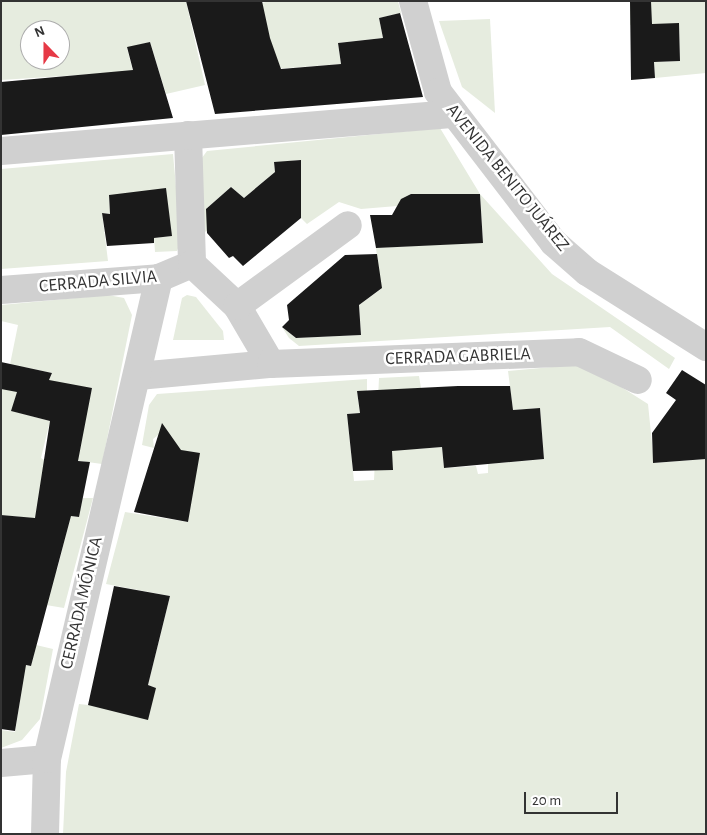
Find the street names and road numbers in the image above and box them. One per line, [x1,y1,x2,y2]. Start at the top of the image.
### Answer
street label: AVENIDA BENITO JUÁREZ [441,100,573,256]
street label: CERRADA SILVIA [38,266,158,298]
street label: CERRADA GABRIELA [385,344,531,370]
street label: CERRADA MÓNICA [56,535,108,671]

